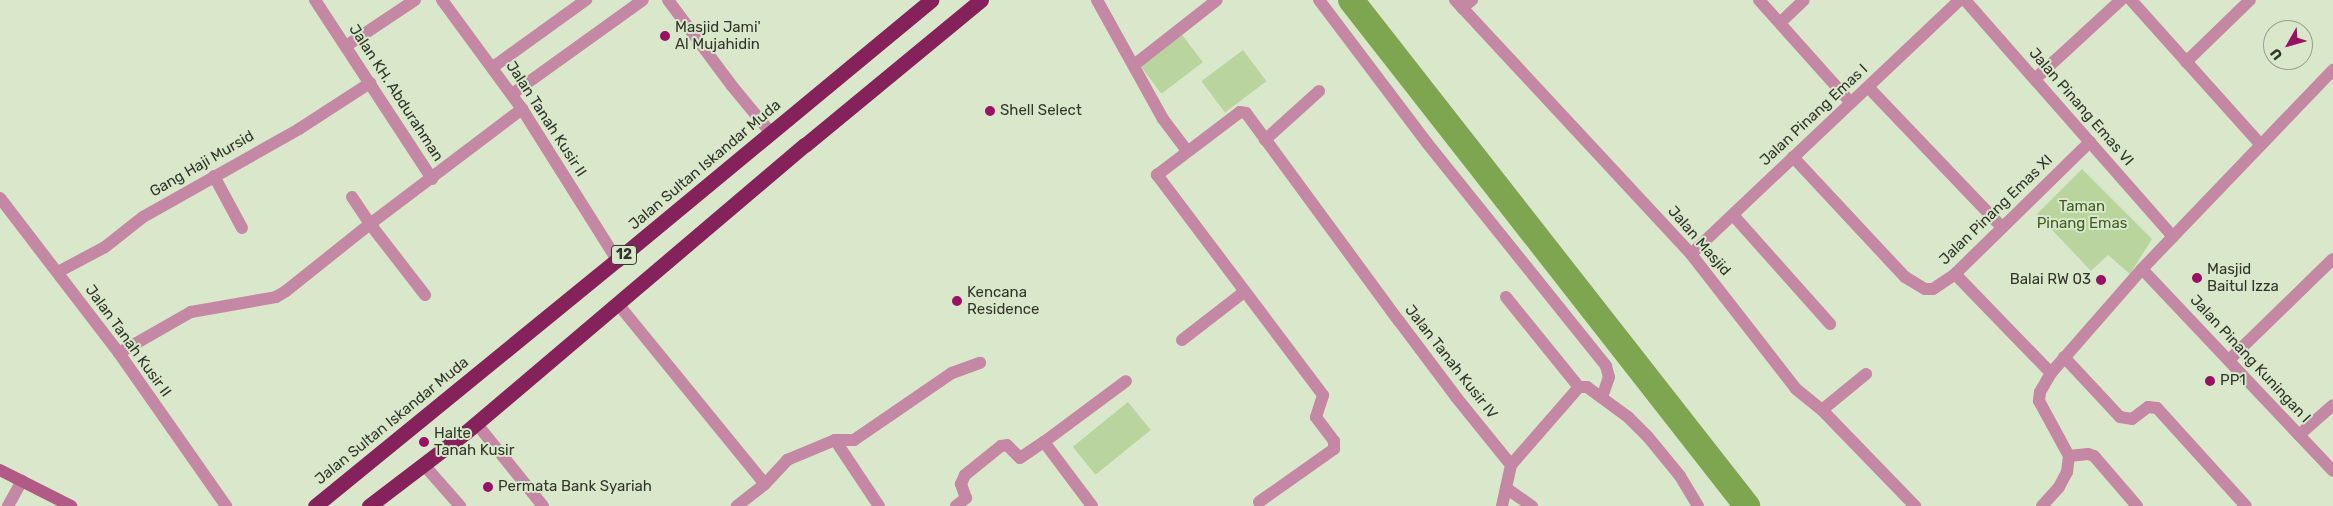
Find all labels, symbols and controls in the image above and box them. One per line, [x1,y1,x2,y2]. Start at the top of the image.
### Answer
place label: Masjid Jami' Al Mujahidin [675,18,761,53]
north arrow [2263,20,2313,70]
street label: Jalan KH. Abdurahman [345,21,447,165]
marker: Masjid Jami' Al Mujahidin [659,30,671,42]
street label: Jalan Pinang Emas VI [2025,44,2137,170]
text: U [2267,45,2286,63]
street label: Jalan Tanah Kusir II [502,58,590,180]
street label: Jalan Pinang Emas I [1756,60,1872,170]
street label: Jalan Sultan Iskandar Muda [625,96,785,234]
place label: Shell Select [1000,102,1082,120]
marker: Shell Select [984,105,996,117]
street label: Gang Haji Mursid [147,127,257,201]
street label: Jalan Pinang Emas XI [1936,151,2056,269]
park label: Taman Pinang Emas [2037,197,2127,232]
street label: Jalan Masjid [1664,202,1734,280]
road number: 12 [610,244,638,266]
place label: Masjid Baitul Izza [2207,260,2279,295]
place label: Balai RW 03 [2010,271,2091,289]
marker: Masjid Baitul Izza [2191,272,2203,284]
marker: Balai RW 03 [2095,274,2107,286]
street label: Jalan Tanah Kusir II [81,281,175,401]
place label: Kencana Residence [967,283,1040,318]
street label: Jalan Pinang Kuningan I [2186,291,2314,427]
marker: Kencana Residence [951,295,963,307]
street label: Jalan Tanah Kusir IV [1401,301,1501,423]
street label: Jalan Sultan Iskandar Muda [311,353,473,489]
place label: PP1 [2220,372,2246,390]
marker: PP1 [2204,375,2216,387]
place label: Halte Tanah Kusir [434,424,514,459]
marker: Halte Tanah Kusir [418,436,430,448]
place label: Permata Bank Syariah [498,478,652,496]
marker: Permata Bank Syariah [482,481,494,493]

